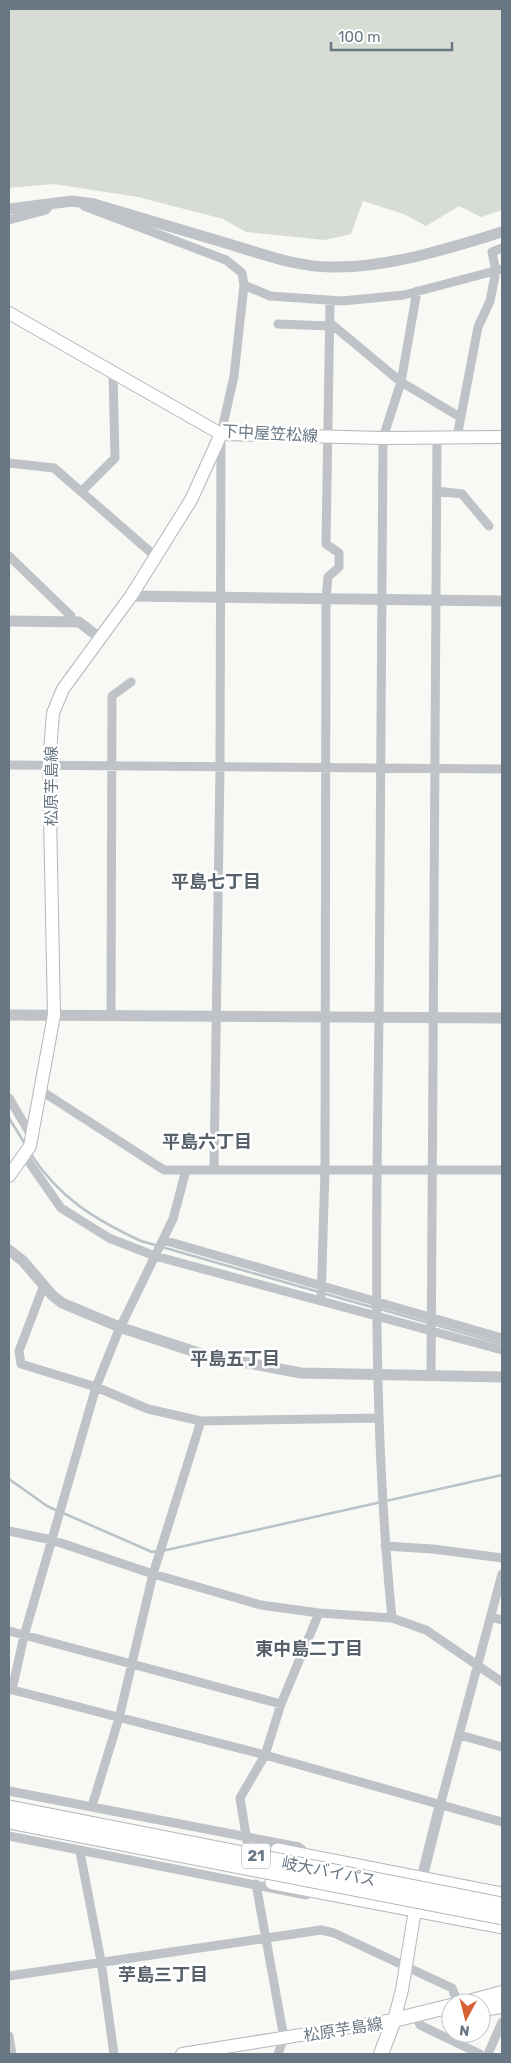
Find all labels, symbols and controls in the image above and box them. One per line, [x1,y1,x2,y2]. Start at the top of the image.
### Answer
scale bar [331,20,452,52]
text: 100 m [338,28,380,46]
street label: 下中屋笠松線 [222,421,318,445]
street label: 松原芋島線 [42,746,61,826]
district label: 平島七丁目 [171,871,261,893]
district label: 平島六丁目 [162,1131,252,1153]
district label: 平島五丁目 [190,1348,280,1370]
district label: 東中島二丁目 [255,1638,363,1660]
road number: 21 [242,1844,270,1868]
street label: 岐大バイパス [280,1853,378,1890]
district label: 芋島三丁目 [118,1964,208,1986]
north arrow [441,1993,491,2043]
street label: 松原芋島線 [302,2014,384,2045]
text: N [458,2021,471,2039]

